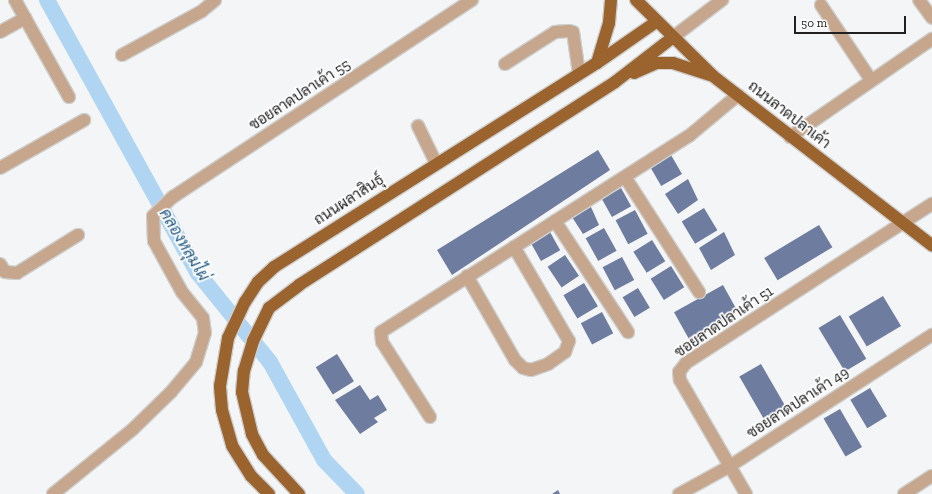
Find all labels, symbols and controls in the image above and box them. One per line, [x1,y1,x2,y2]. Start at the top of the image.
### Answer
scale bar [796,8,908,34]
text: 50 m [801,16,827,30]
street label: ซอยลาดปลาเค้า 55 [246,56,354,134]
street label: ถนนลาดปลาเค้า [744,77,834,153]
street label: ถนนผลาสินธุ์ [311,171,387,229]
water label: คลองหลุมไผ่ [155,205,213,285]
street label: ซอยลาดปลาเค้า 51 [671,282,777,362]
street label: ซอยลาดปลาเค้า 49 [744,363,852,443]

